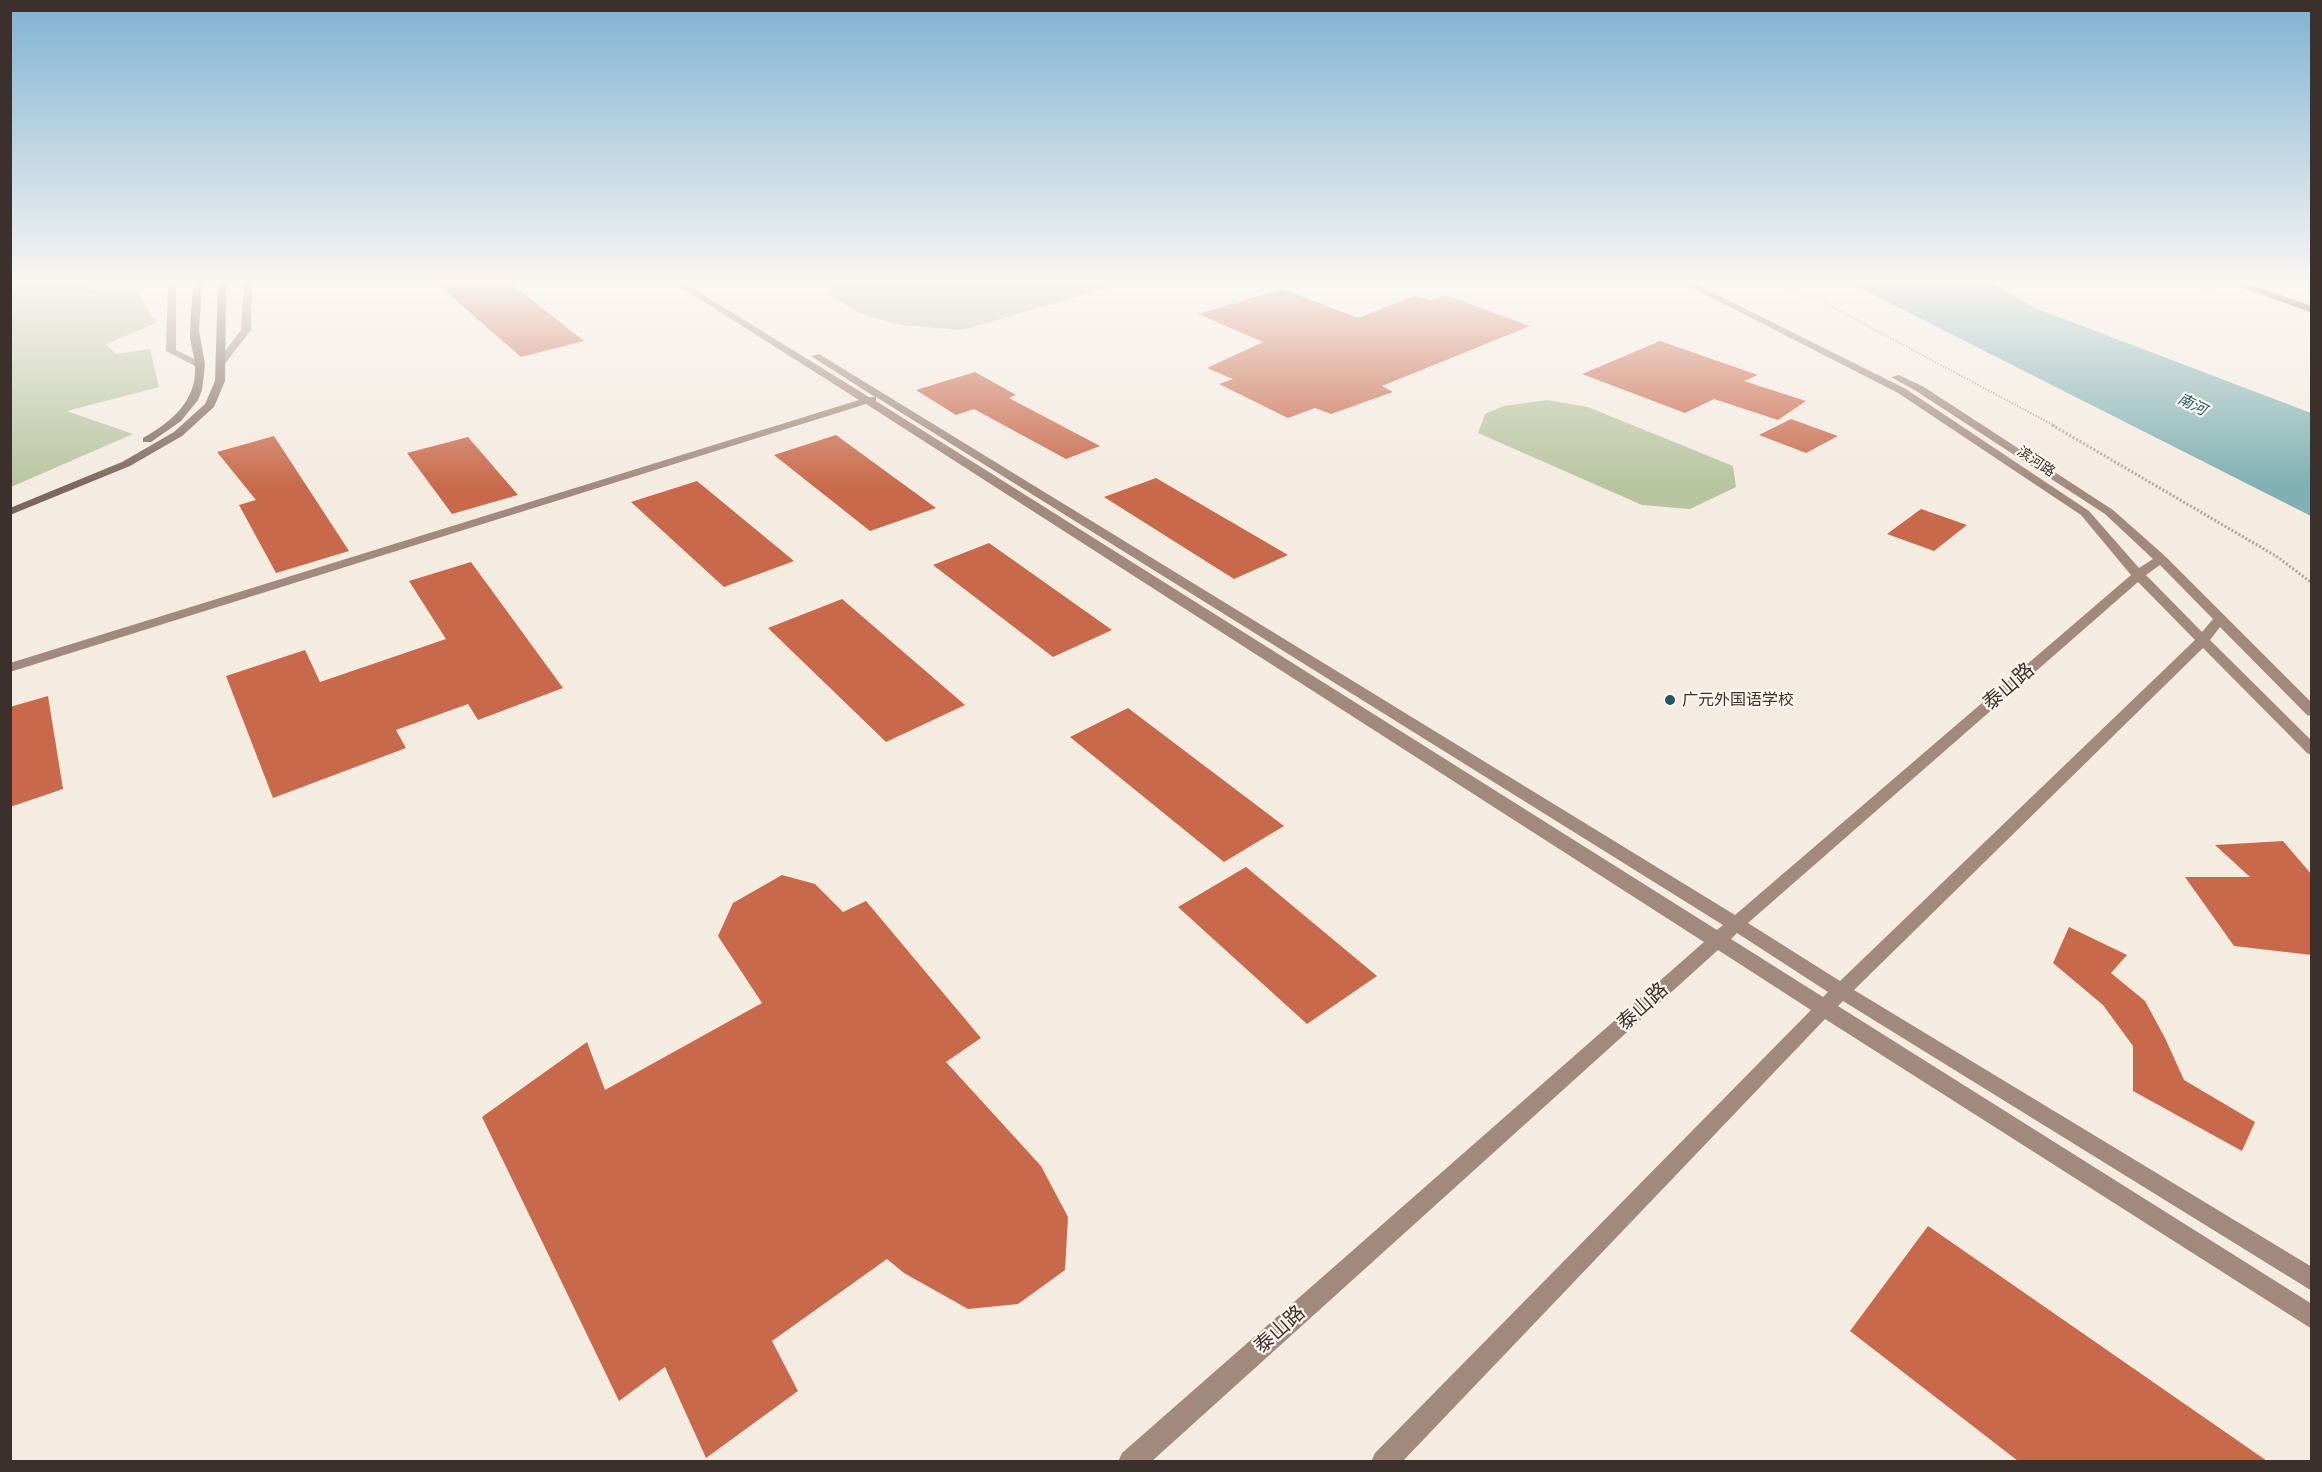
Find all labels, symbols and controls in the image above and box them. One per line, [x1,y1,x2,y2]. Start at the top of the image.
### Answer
water label: 南河 [2175,390,2209,420]
street label: 滨河路 [2014,443,2058,481]
street label: 泰山路 [1978,658,2040,716]
place label: 广元外国语学校 [1682,690,1794,710]
marker: 广元外国语学校 [1663,693,1677,707]
street label: 泰山路 [1613,978,1673,1036]
street label: 泰山路 [1250,1301,1310,1359]

